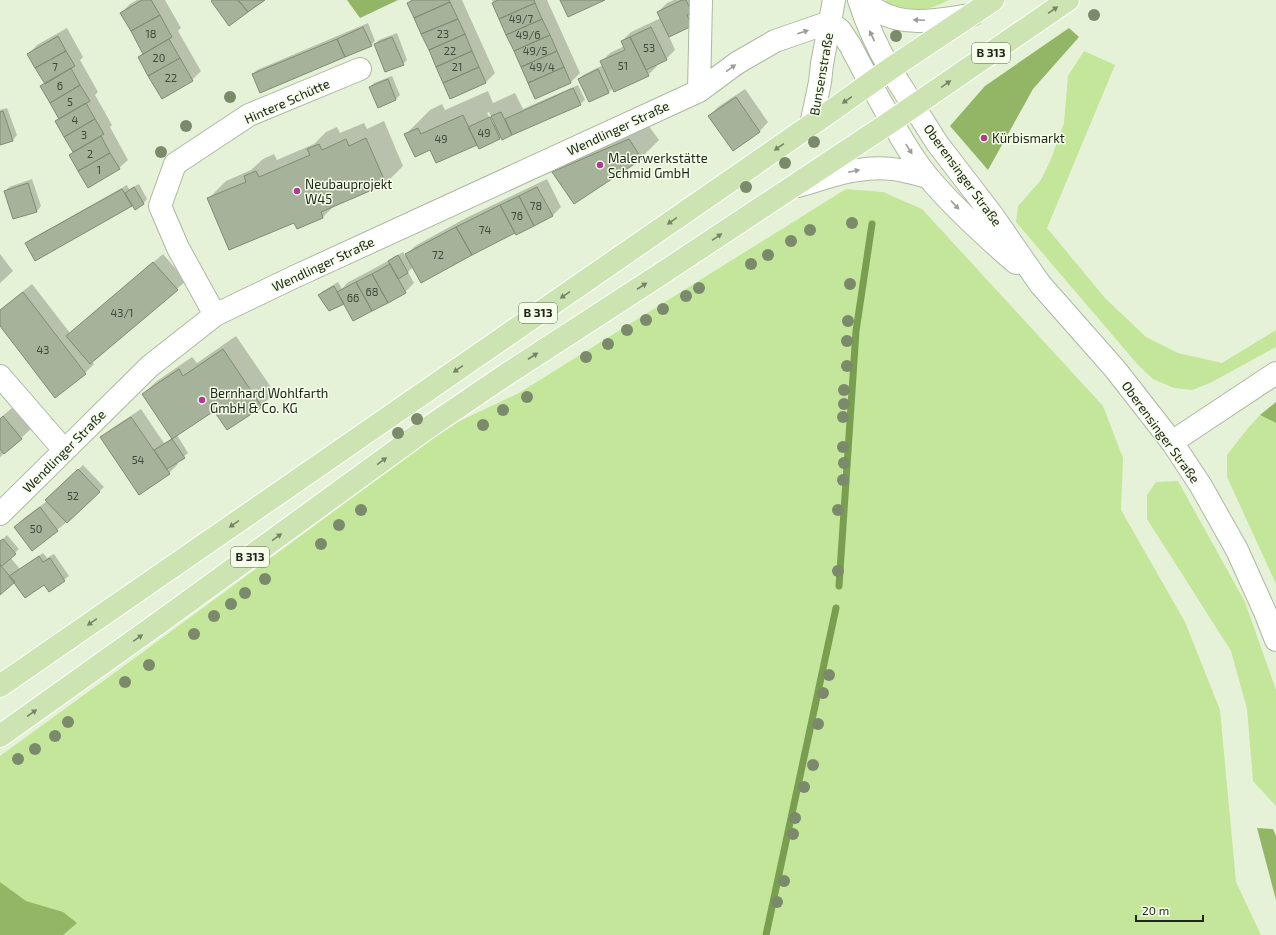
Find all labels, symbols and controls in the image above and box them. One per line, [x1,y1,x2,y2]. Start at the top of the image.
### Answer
one-way arrow [1048,6,1058,14]
house number: 49/7 [509,12,534,25]
one-way arrow [913,17,925,24]
house number: 18 [145,27,157,40]
house number: 23 [437,27,449,40]
house number: 49/6 [515,28,541,41]
one-way arrow [797,29,809,35]
one-way arrow [869,30,875,41]
street label: Bunsenstraße [806,31,836,117]
house number: 53 [643,41,655,54]
road number: B 313 [972,43,1010,63]
house number: 22 [444,44,456,57]
house number: 49/5 [523,44,547,57]
house number: 20 [153,51,165,64]
house number: 51 [618,59,628,72]
house number: 7 [52,60,58,73]
house number: 21 [452,60,462,73]
house number: 49/4 [529,60,555,73]
one-way arrow [725,64,736,72]
house number: 22 [165,71,177,84]
street label: Hintere Schütte [242,75,332,127]
house number: 6 [57,79,63,92]
one-way arrow [941,80,951,88]
house number: 5 [67,95,73,108]
one-way arrow [842,96,852,104]
street label: Wendlinger Straße [564,97,672,159]
house number: 4 [72,113,79,126]
street label: Oberensinger Straße [921,121,1005,229]
house number: 49 [477,126,491,139]
house number: 3 [81,128,87,141]
place label: Kürbismarkt [992,130,1065,146]
house number: 49 [434,132,448,145]
marker: Kürbismarkt [979,133,989,143]
one-way arrow [774,143,784,151]
one-way arrow [905,144,913,154]
house number: 2 [87,147,93,160]
place label: Malerwerkstätte Schmid GmbH [608,150,708,181]
marker: Malerwerkstätte Schmid GmbH [595,160,605,170]
house number: 1 [97,163,101,176]
one-way arrow [848,167,861,173]
place label: Neubauprojekt W45 [305,176,392,207]
marker: Neubauprojekt W45 [292,186,302,196]
house number: 78 [530,199,542,212]
one-way arrow [950,200,960,210]
house number: 76 [511,209,523,222]
one-way arrow [667,217,677,225]
house number: 74 [479,223,491,236]
street label: Wendlinger Straße [269,233,377,295]
one-way arrow [711,233,722,241]
house number: 72 [432,248,444,261]
one-way arrow [637,282,648,290]
house number: 68 [366,285,378,298]
house number: 66 [347,291,359,304]
one-way arrow [560,291,570,299]
road number: B 313 [519,303,557,323]
house number: 43/1 [111,306,133,319]
house number: 43 [37,343,49,356]
one-way arrow [527,353,539,360]
one-way arrow [453,365,463,373]
street label: Oberensinger Straße [1119,378,1203,486]
place label: Bernhard Wohlfarth GmbH & Co. KG [210,385,328,416]
marker: Bernhard Wohlfarth GmbH & Co. KG [197,395,207,405]
street label: Wendlinger Straße [19,406,109,496]
house number: 54 [132,453,145,466]
one-way arrow [377,457,388,465]
house number: 52 [67,489,79,502]
one-way arrow [229,520,239,528]
house number: 50 [30,522,42,535]
one-way arrow [272,533,282,541]
road number: B 313 [231,547,269,567]
one-way arrow [87,618,98,626]
one-way arrow [132,634,143,642]
one-way arrow [26,709,37,717]
scale bar [1136,897,1203,923]
text: 20 m [1142,903,1169,917]

